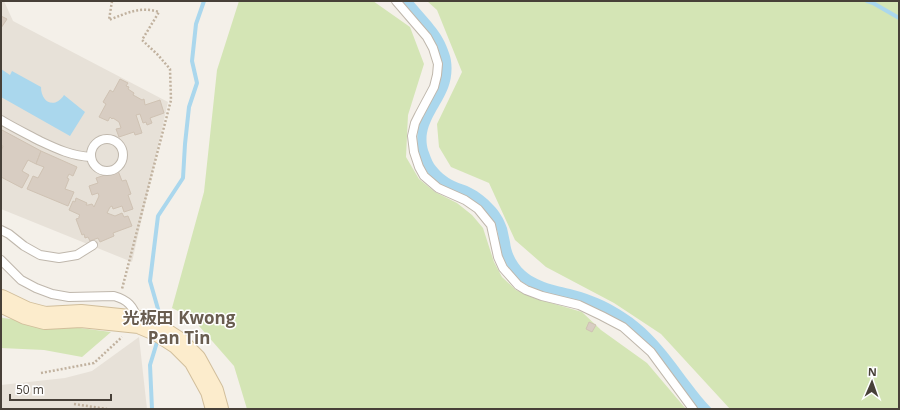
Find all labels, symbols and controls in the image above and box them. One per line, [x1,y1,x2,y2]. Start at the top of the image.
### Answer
district label: 光板田 Kwong Pan Tin [123,306,236,349]
north arrow [852,362,892,402]
text: N [868,364,877,379]
scale bar [10,376,111,402]
text: 50 m [16,381,44,398]

